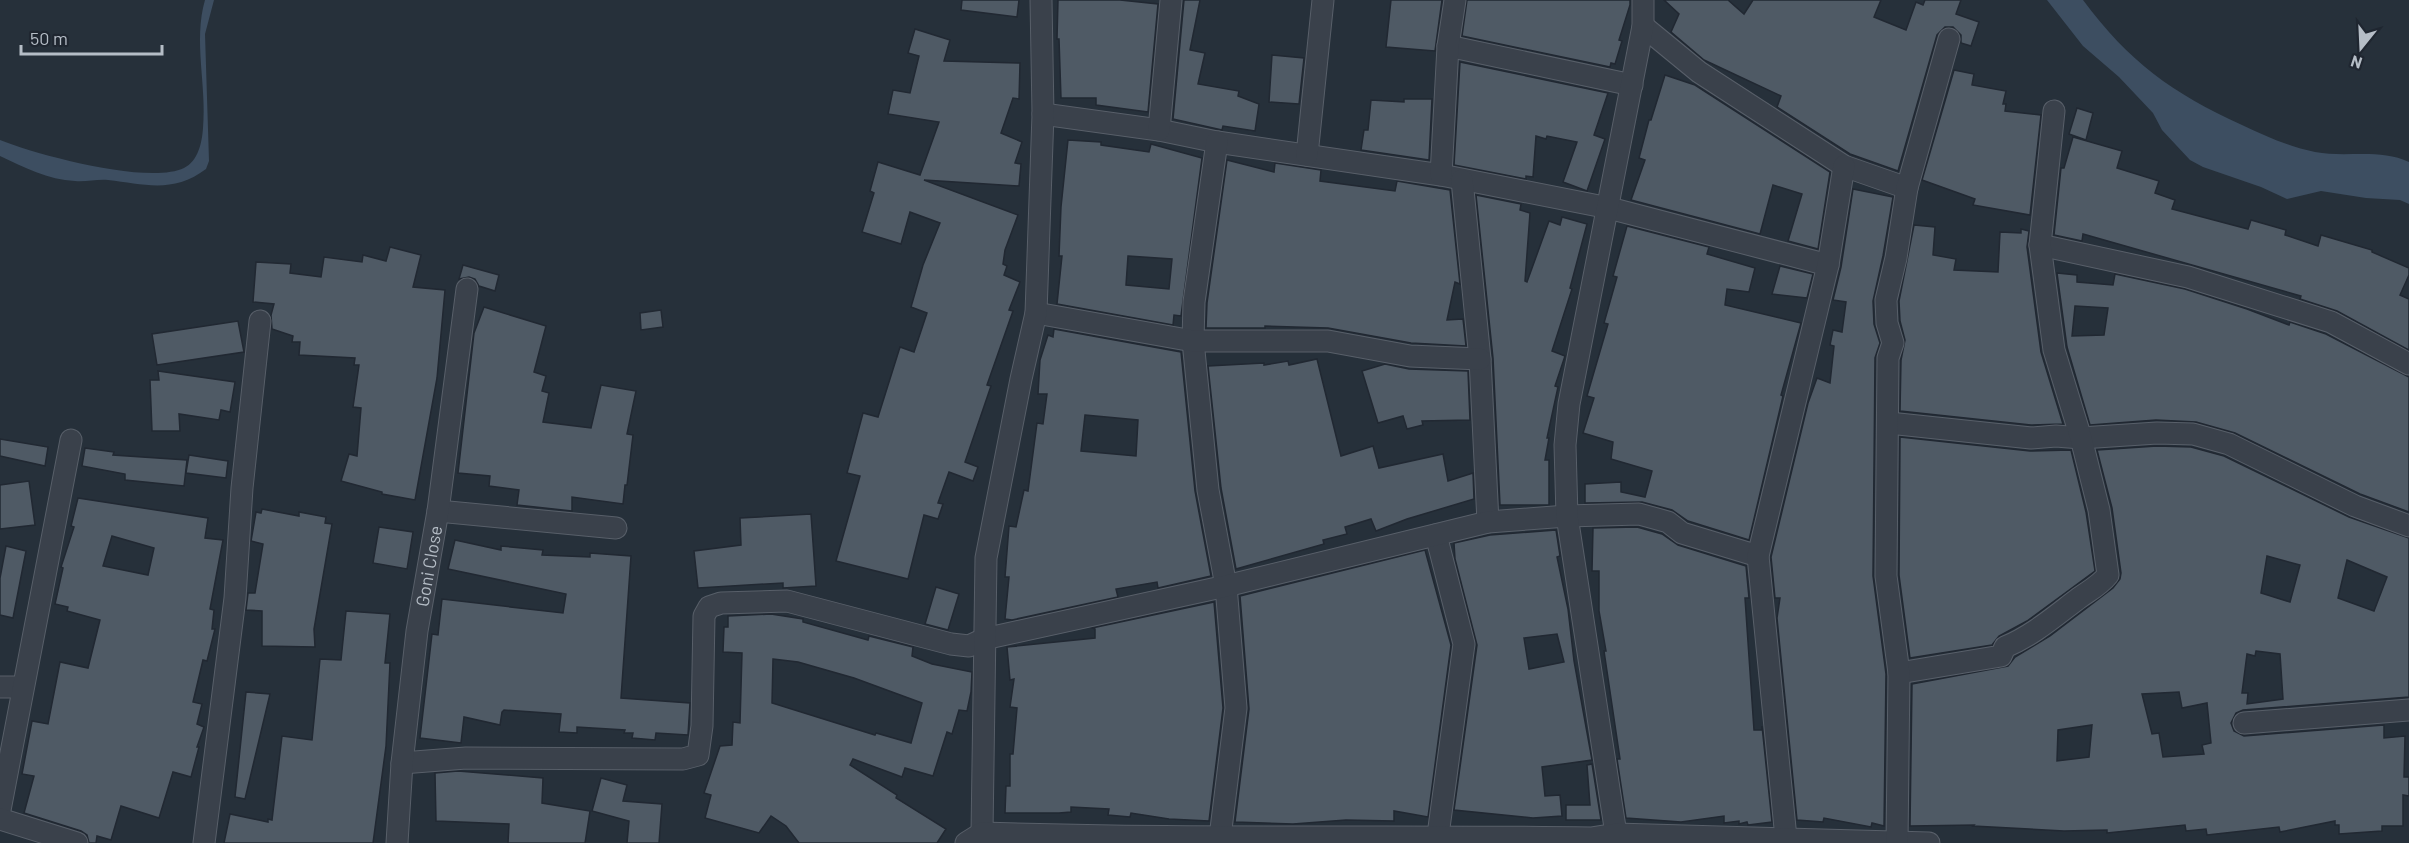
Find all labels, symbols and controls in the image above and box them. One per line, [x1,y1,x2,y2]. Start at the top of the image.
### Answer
scale bar [21,18,162,56]
north arrow [2331,18,2391,78]
text: 50 m [30,27,68,49]
text: N [2348,52,2364,73]
street label: Goni Close [410,524,446,608]

